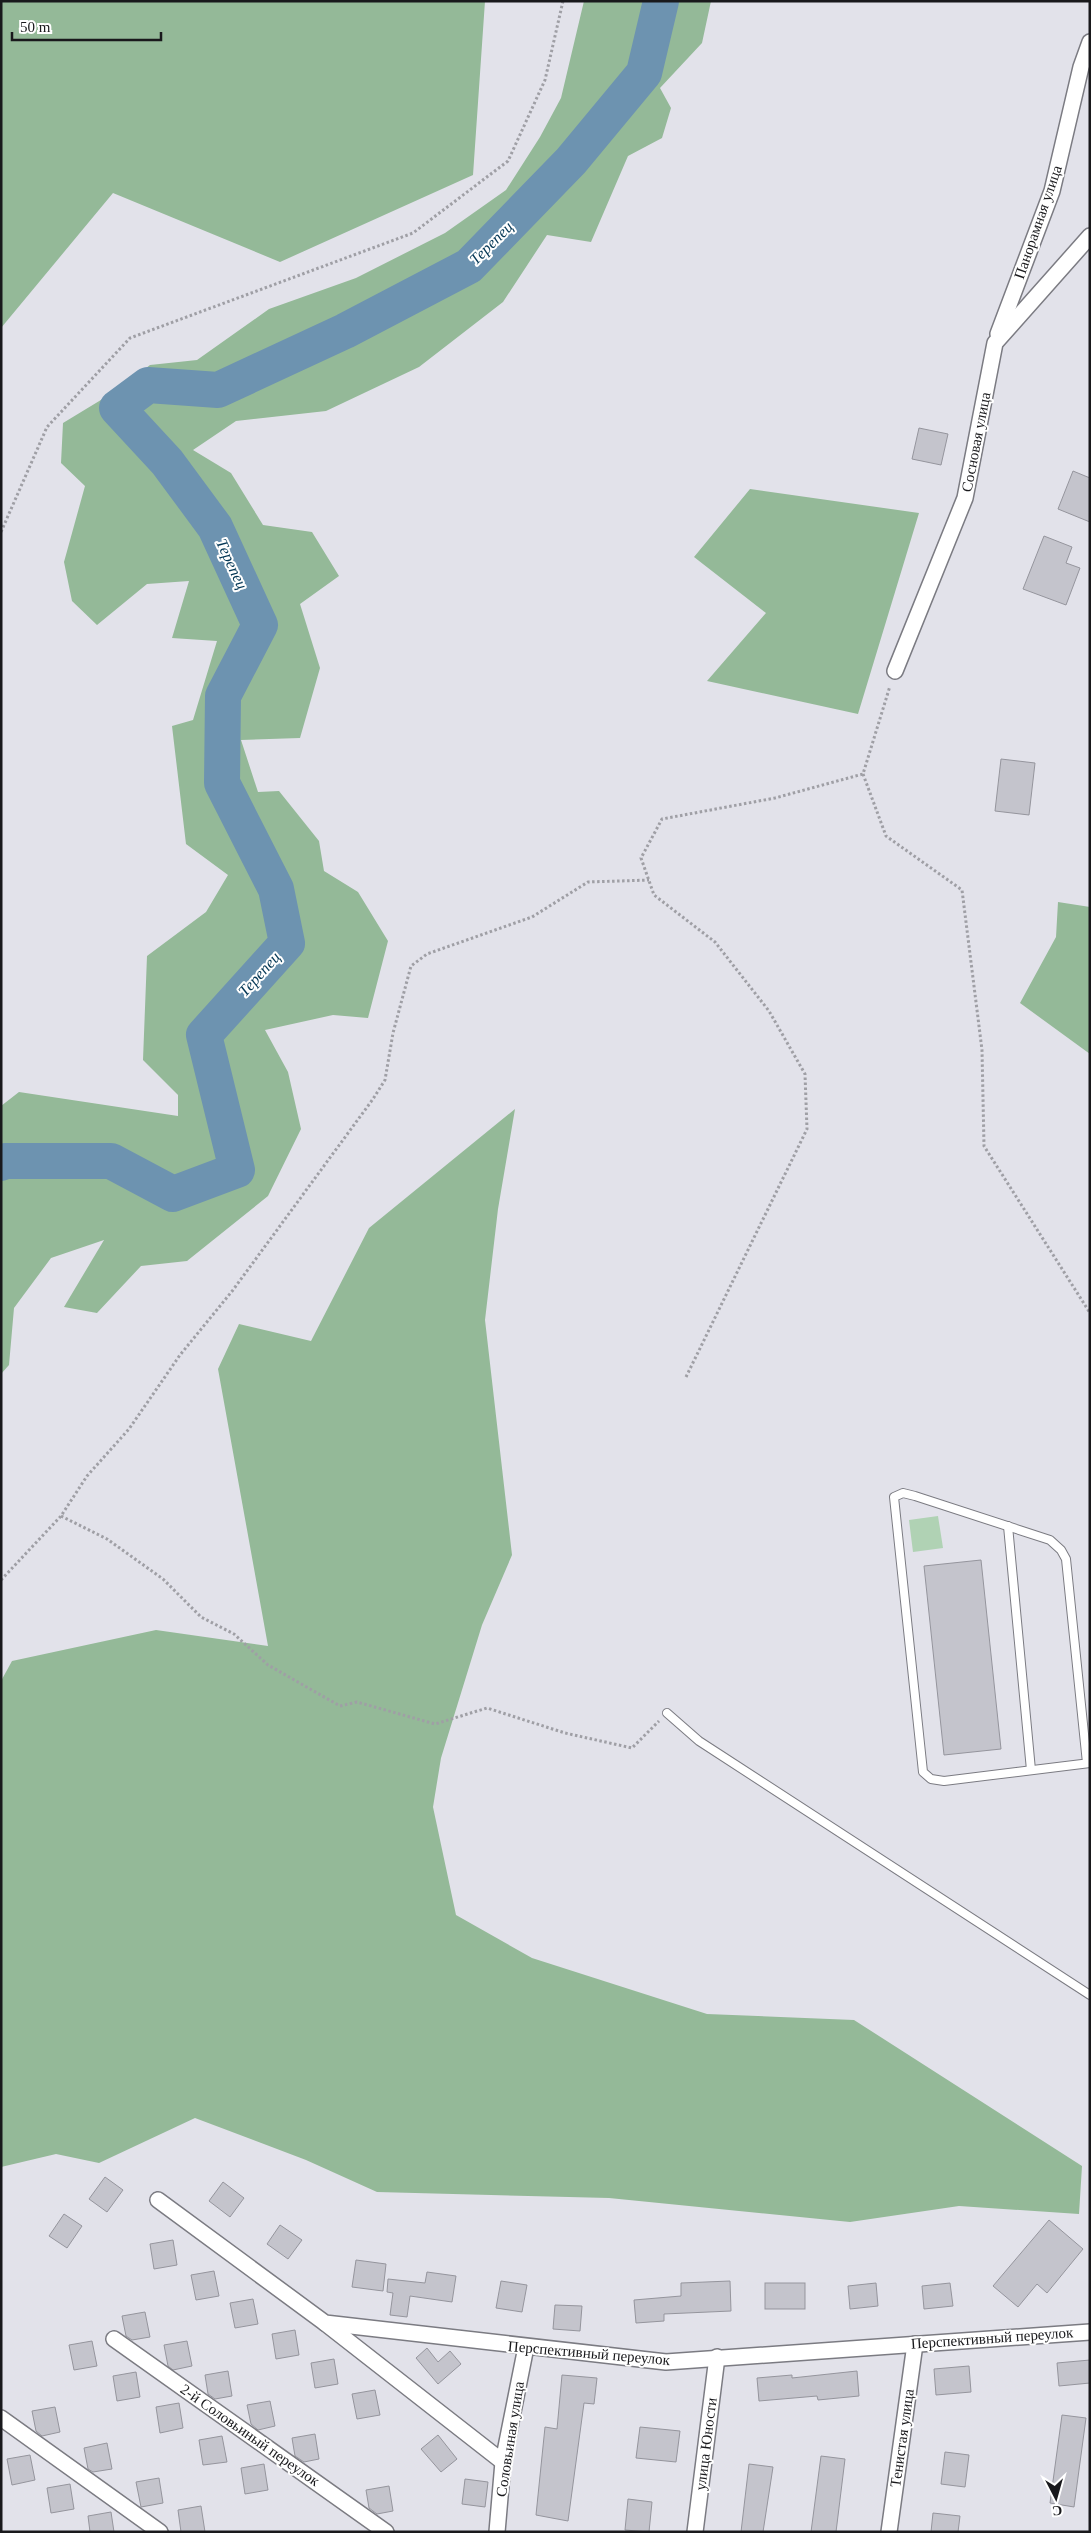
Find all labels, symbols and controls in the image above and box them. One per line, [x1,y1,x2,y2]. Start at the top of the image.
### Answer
scale bar [12,10,161,42]
text: 50 m [20,19,51,35]
street label: Панорамная улица [1011,163,1065,281]
water label: Терепец [466,218,517,269]
street label: Сосновая улица [958,390,994,493]
water label: Терепец [212,536,251,592]
water label: Терепец [235,948,284,1000]
street label: Перспективный переулок [910,2324,1074,2352]
street label: Перспективный переулок [507,2338,671,2368]
street label: Соловьиная улица [493,2380,527,2498]
street label: 2-й Соловьиный переулок [177,2381,323,2490]
street label: Тенистая улица [887,2388,917,2488]
street label: улица Юности [692,2397,720,2491]
north arrow [1031,2473,1081,2523]
text: С [1051,2502,1063,2518]

